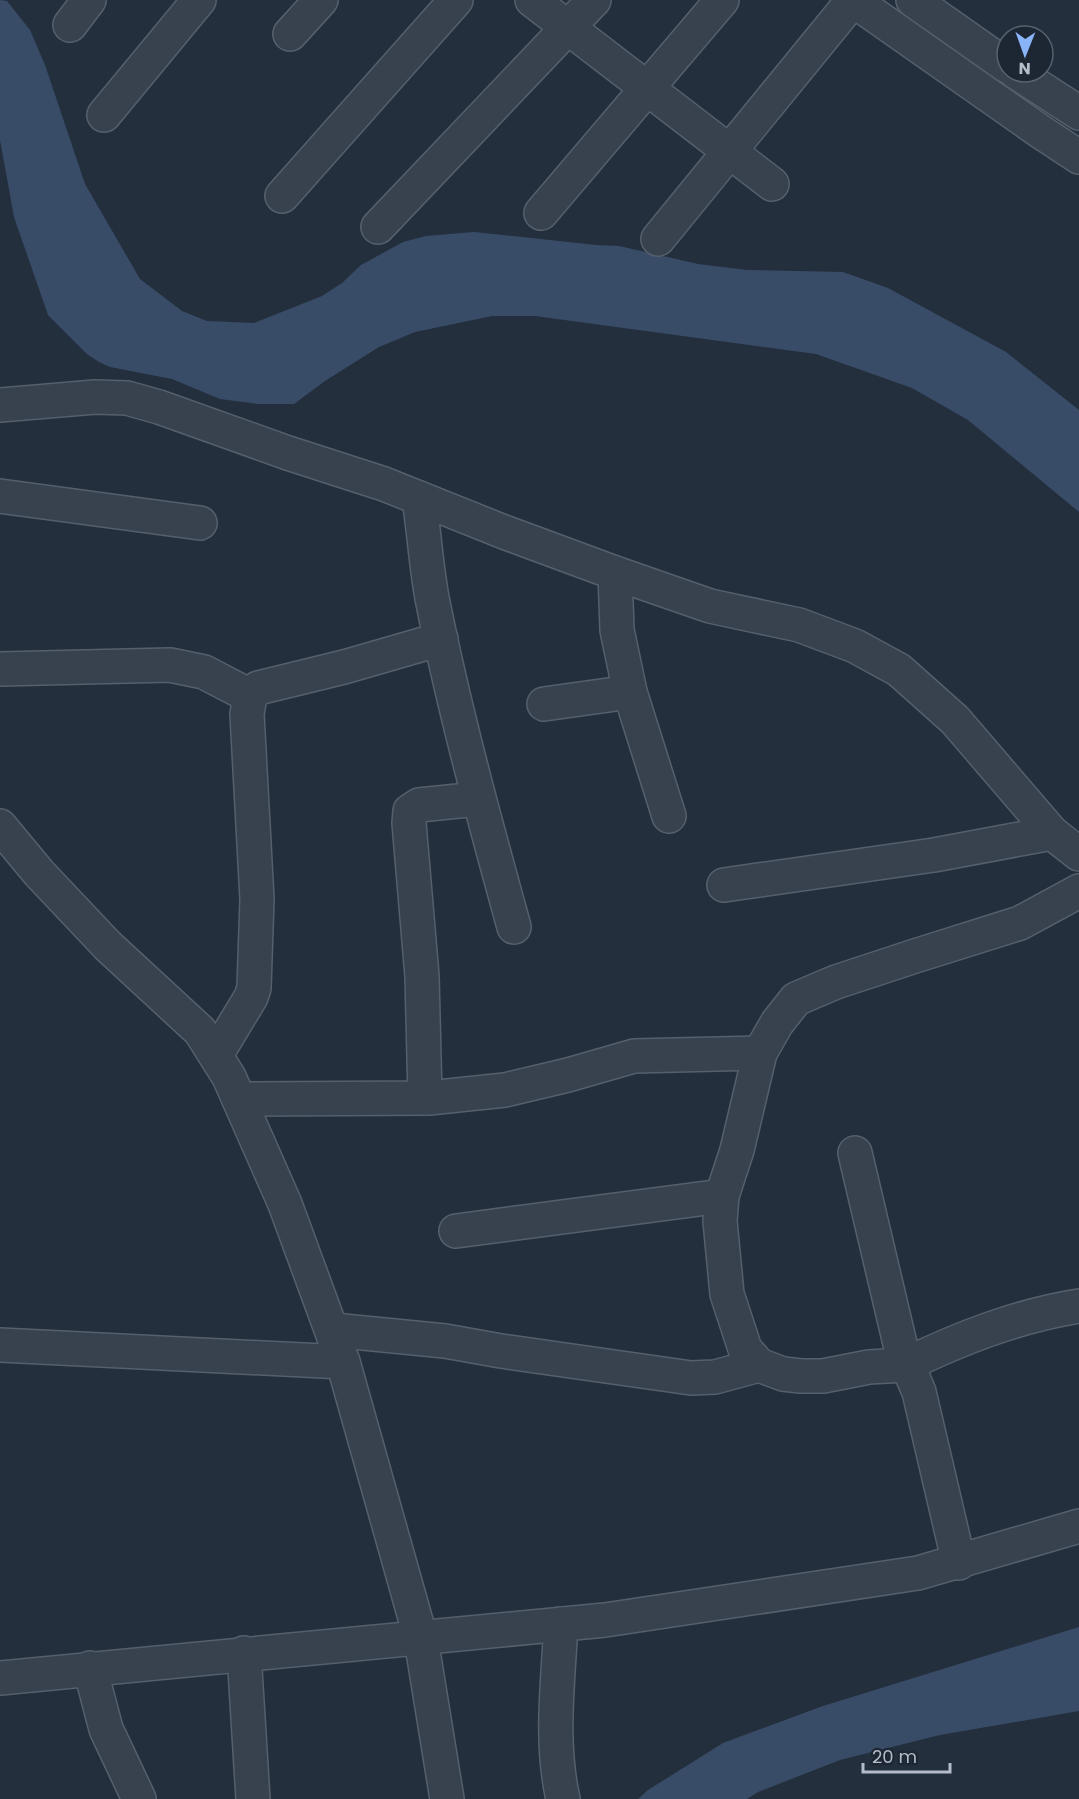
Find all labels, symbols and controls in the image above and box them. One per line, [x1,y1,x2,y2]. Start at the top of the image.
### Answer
north arrow [995,24,1055,84]
text: N [1019,57,1031,80]
scale bar [863,1736,950,1774]
text: 20 m [872,1744,917,1769]

